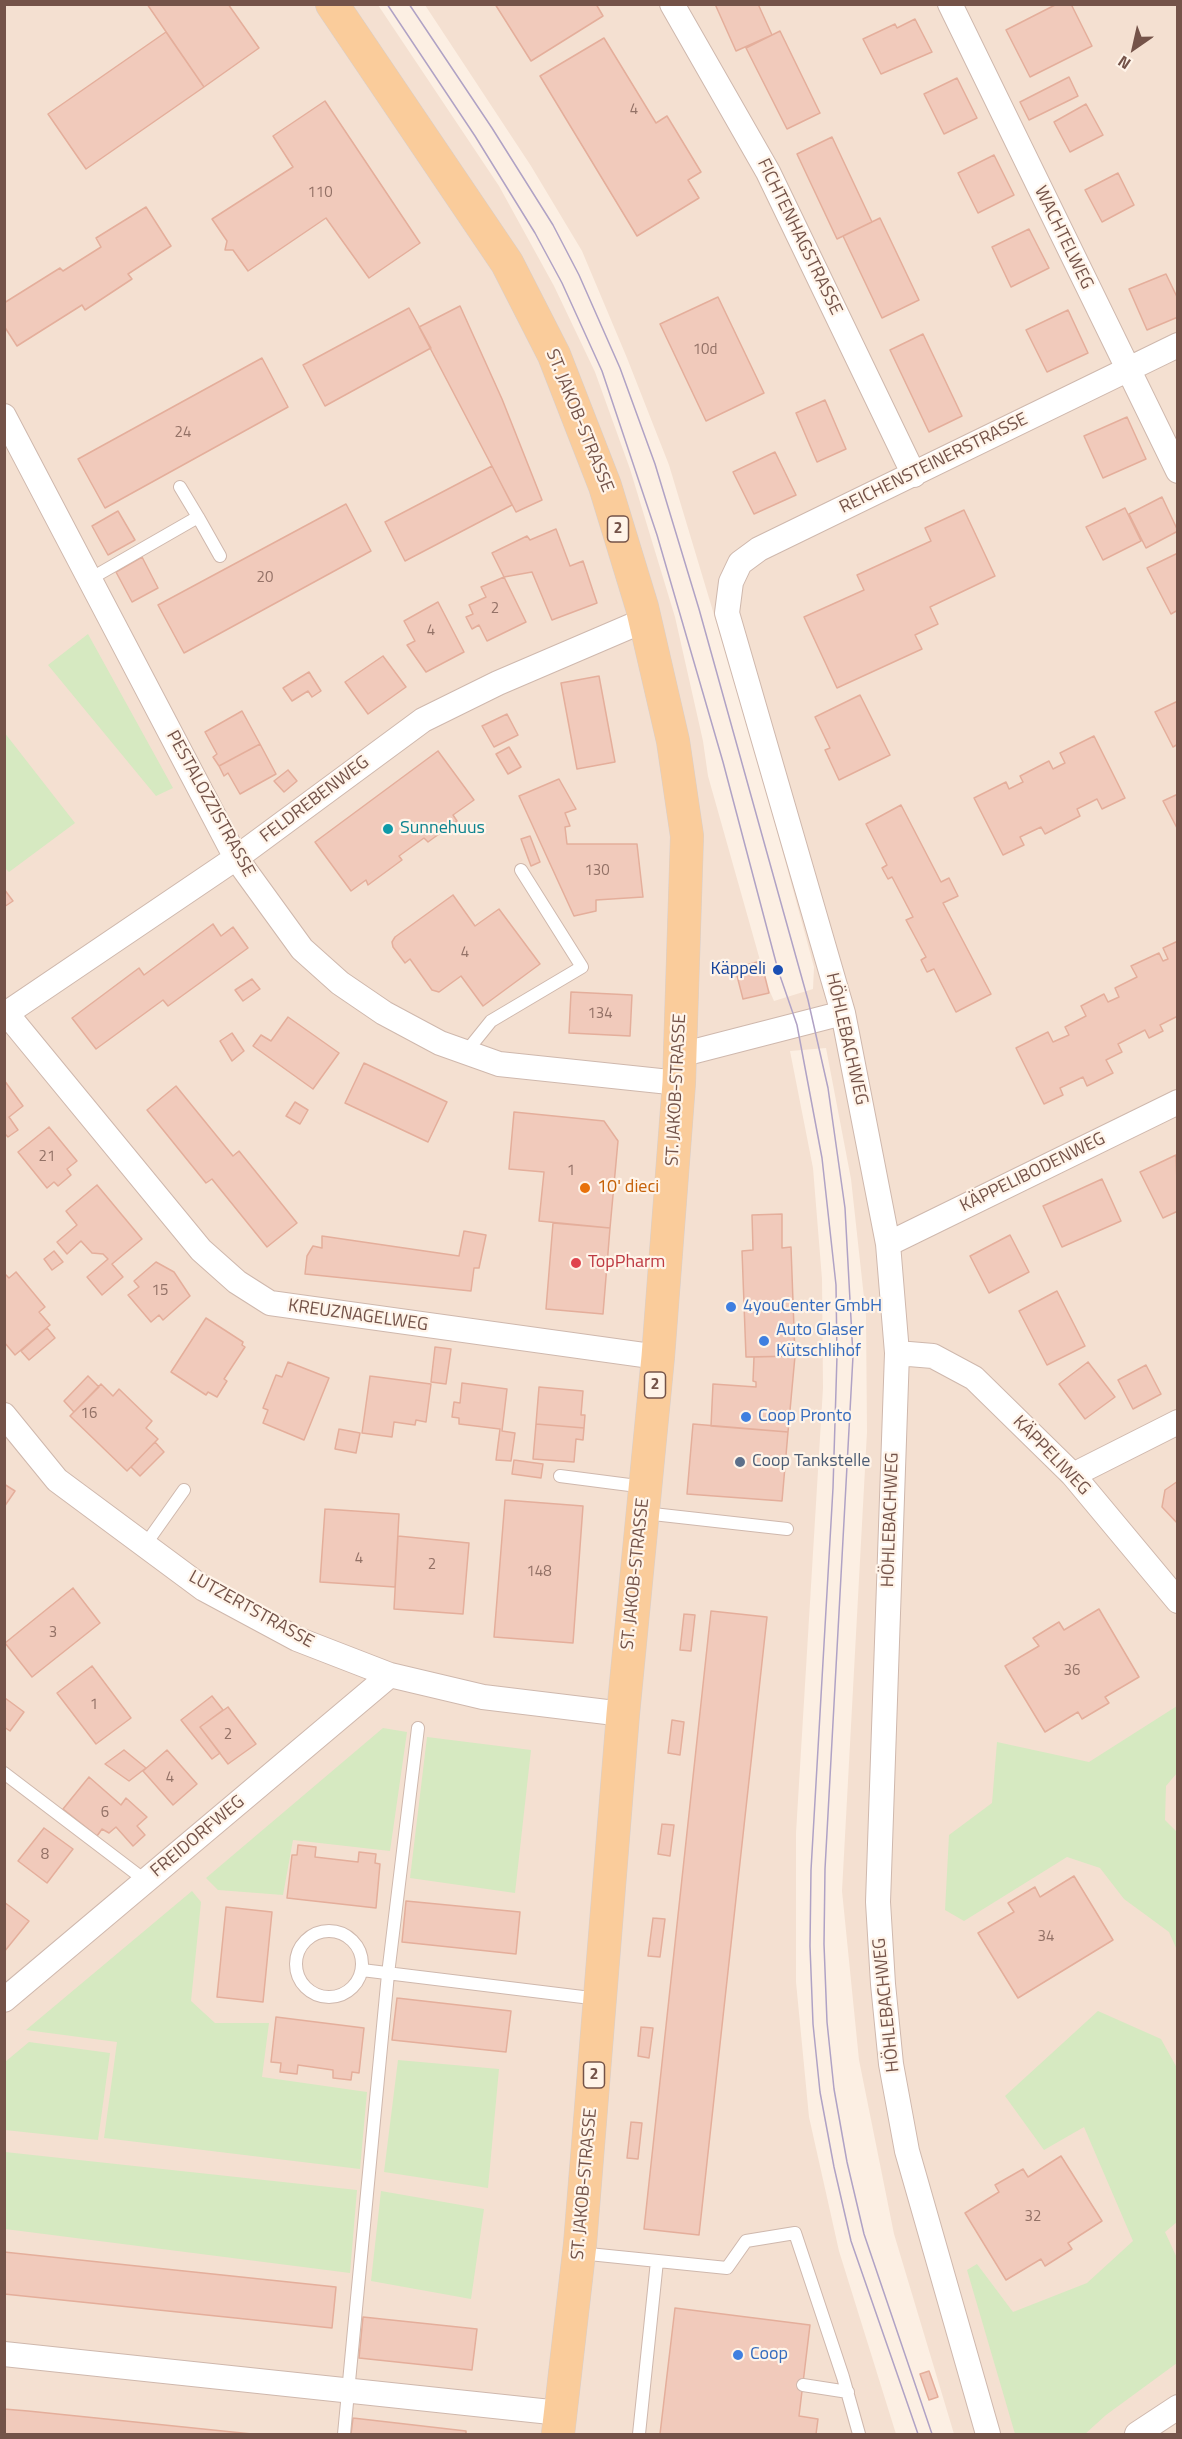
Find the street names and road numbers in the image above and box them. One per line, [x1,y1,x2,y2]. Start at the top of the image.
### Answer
street label: FICHTENHAGSTRASSE [752,155,846,319]
street label: WACHTELWEG [1029,183,1097,293]
street label: ST. JAKOB-STRASSE [540,346,618,496]
street label: REICHENSTEINERSTRASSE [836,409,1032,519]
road number: 2 [608,516,628,542]
street label: PESTALOZZISTRASSE [161,727,259,881]
street label: FELDREBENWEG [256,752,374,848]
street label: HÖHLEBACHWEG [820,971,872,1107]
street label: ST. JAKOB-STRASSE [662,1013,692,1167]
street label: KÄPPELIBODENWEG [957,1128,1109,1218]
street label: KREUZNAGELWEG [287,1296,429,1336]
road number: 2 [644,1372,666,1398]
street label: KÄPPELIWEG [1008,1412,1094,1500]
street label: HÖHLEBACHWEG [878,1452,904,1588]
street label: ST. JAKOB-STRASSE [617,1497,655,1651]
street label: LUTZERTSTRASSE [185,1567,317,1653]
street label: FREIDORFWEG [147,1791,249,1883]
street label: HÖHLEBACHWEG [869,1937,905,2073]
road number: 2 [584,2062,604,2088]
street label: ST. JAKOB-STRASSE [568,2107,602,2261]

